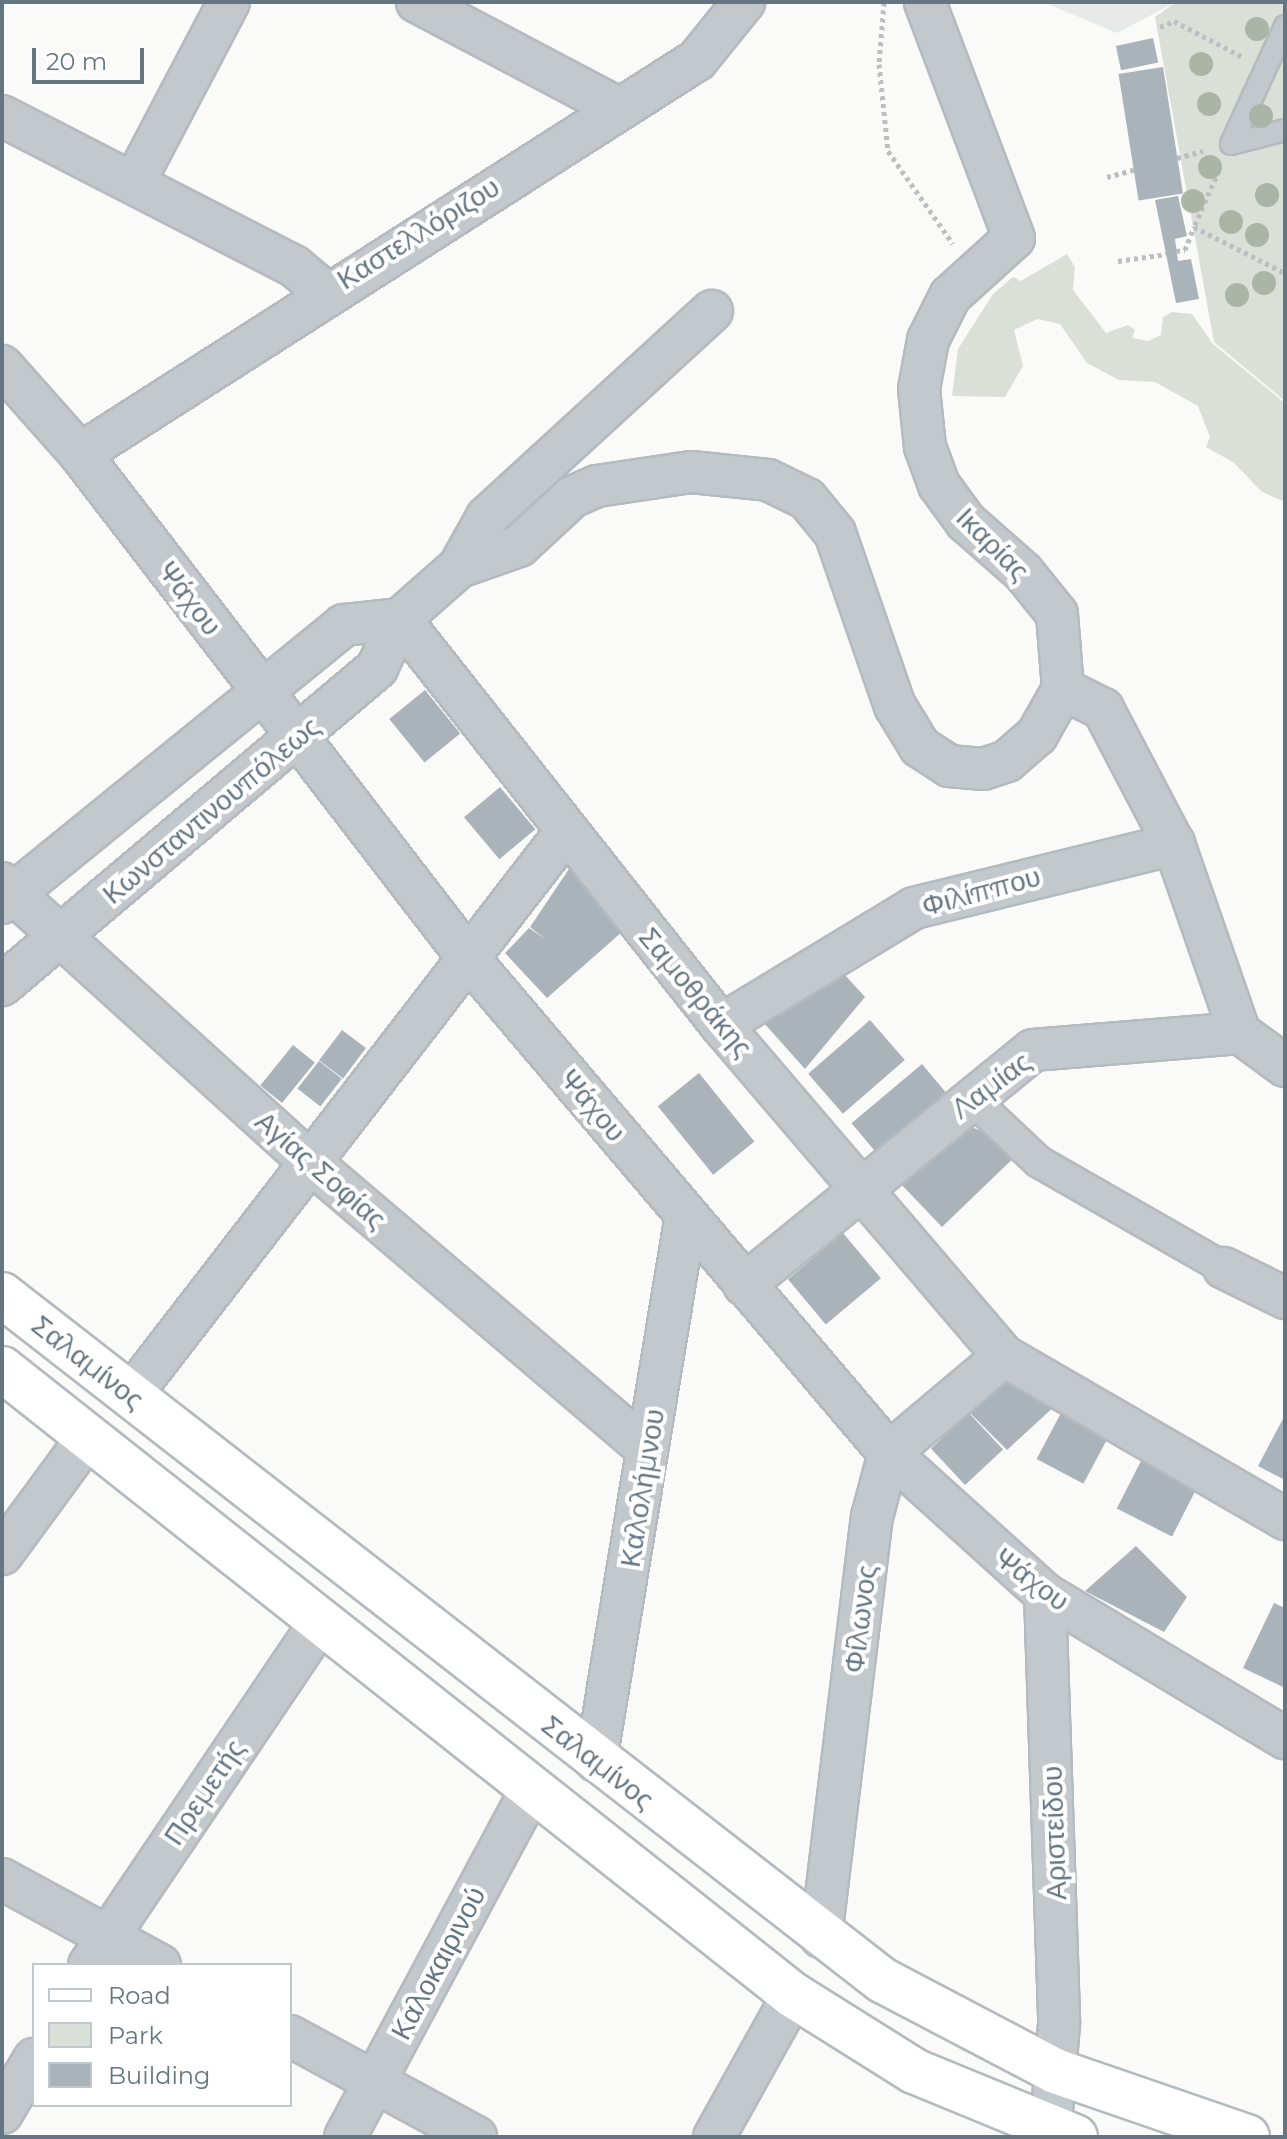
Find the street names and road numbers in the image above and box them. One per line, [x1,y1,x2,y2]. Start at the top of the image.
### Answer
street label: Καστελλόριζου [331,170,505,296]
street label: Ικαρίας [949,500,1037,588]
street label: Ψάχου [151,554,229,642]
street label: Κωνσταντινουπόλεως [96,709,326,911]
street label: Φιλίππου [918,859,1044,923]
street label: Σαμοθράκης [632,920,760,1064]
street label: Λαμίας [945,1044,1037,1126]
street label: Ψάχου [553,1062,633,1148]
street label: Αγίας Σοφίας [249,1104,393,1236]
street label: Σαλαμίνος [25,1308,151,1416]
street label: Καλολήμνου [613,1406,671,1570]
street label: Ψάχου [988,1540,1076,1618]
street label: Φίλωνος [837,1563,883,1675]
street label: Σαλαμίνος [535,1708,661,1816]
street label: Πρεμετής [156,1733,252,1851]
street label: Αριστείδου [1035,1765,1073,1901]
street label: Καλοκαιρινού [384,1881,492,2045]

